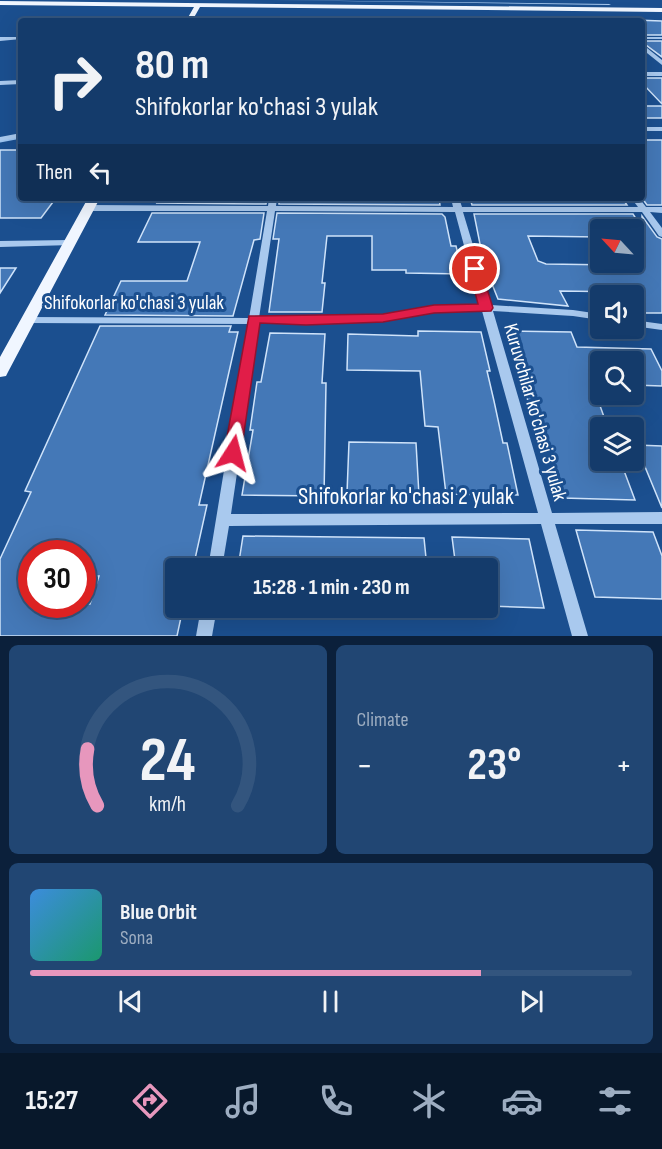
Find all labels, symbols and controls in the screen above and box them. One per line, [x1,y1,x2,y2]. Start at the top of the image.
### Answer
text: 80 m [135,40,209,91]
icon: right [36,42,114,120]
text: Shifokorlar ko'chasi 3 yulak [135,91,378,123]
icon: left [84,156,117,189]
text: Then [36,159,72,186]
north arrow [590,219,644,273]
map controls [590,219,644,471]
pin [449,243,500,294]
icon: arrive [458,252,491,285]
button: sound [590,285,644,339]
street label: Shifokorlar ko'chasi 3 yulak [44,291,224,315]
street label: Kuruvchilar ko'chasi 3 yulak [498,321,572,504]
button: search [590,351,644,405]
button: layers [590,417,644,471]
position arrow [201,421,265,485]
street label: Shifokorlar ko'chasi 2 yulak [298,482,514,511]
speed limit sign: 30 [18,540,96,618]
text: 15:28 · 1 min · 230 m [253,574,410,601]
text: Climate [357,708,409,732]
text: 24 [140,724,196,799]
text: 23° [467,738,521,793]
text: − [357,746,373,786]
text: + [616,746,632,786]
text: km/h [149,793,186,818]
text: Blue Orbit [120,899,197,926]
text: Sona [120,926,153,950]
icon: previous [114,985,147,1018]
icon: pause [314,985,347,1018]
icon: next [515,985,548,1018]
icon: directions [129,1080,171,1122]
icon: music [222,1080,264,1122]
icon: phone [315,1080,357,1122]
icon: climate [408,1080,450,1122]
icon: car [501,1080,543,1122]
icon: filters [594,1080,636,1122]
text: 15:27 [26,1085,78,1117]

